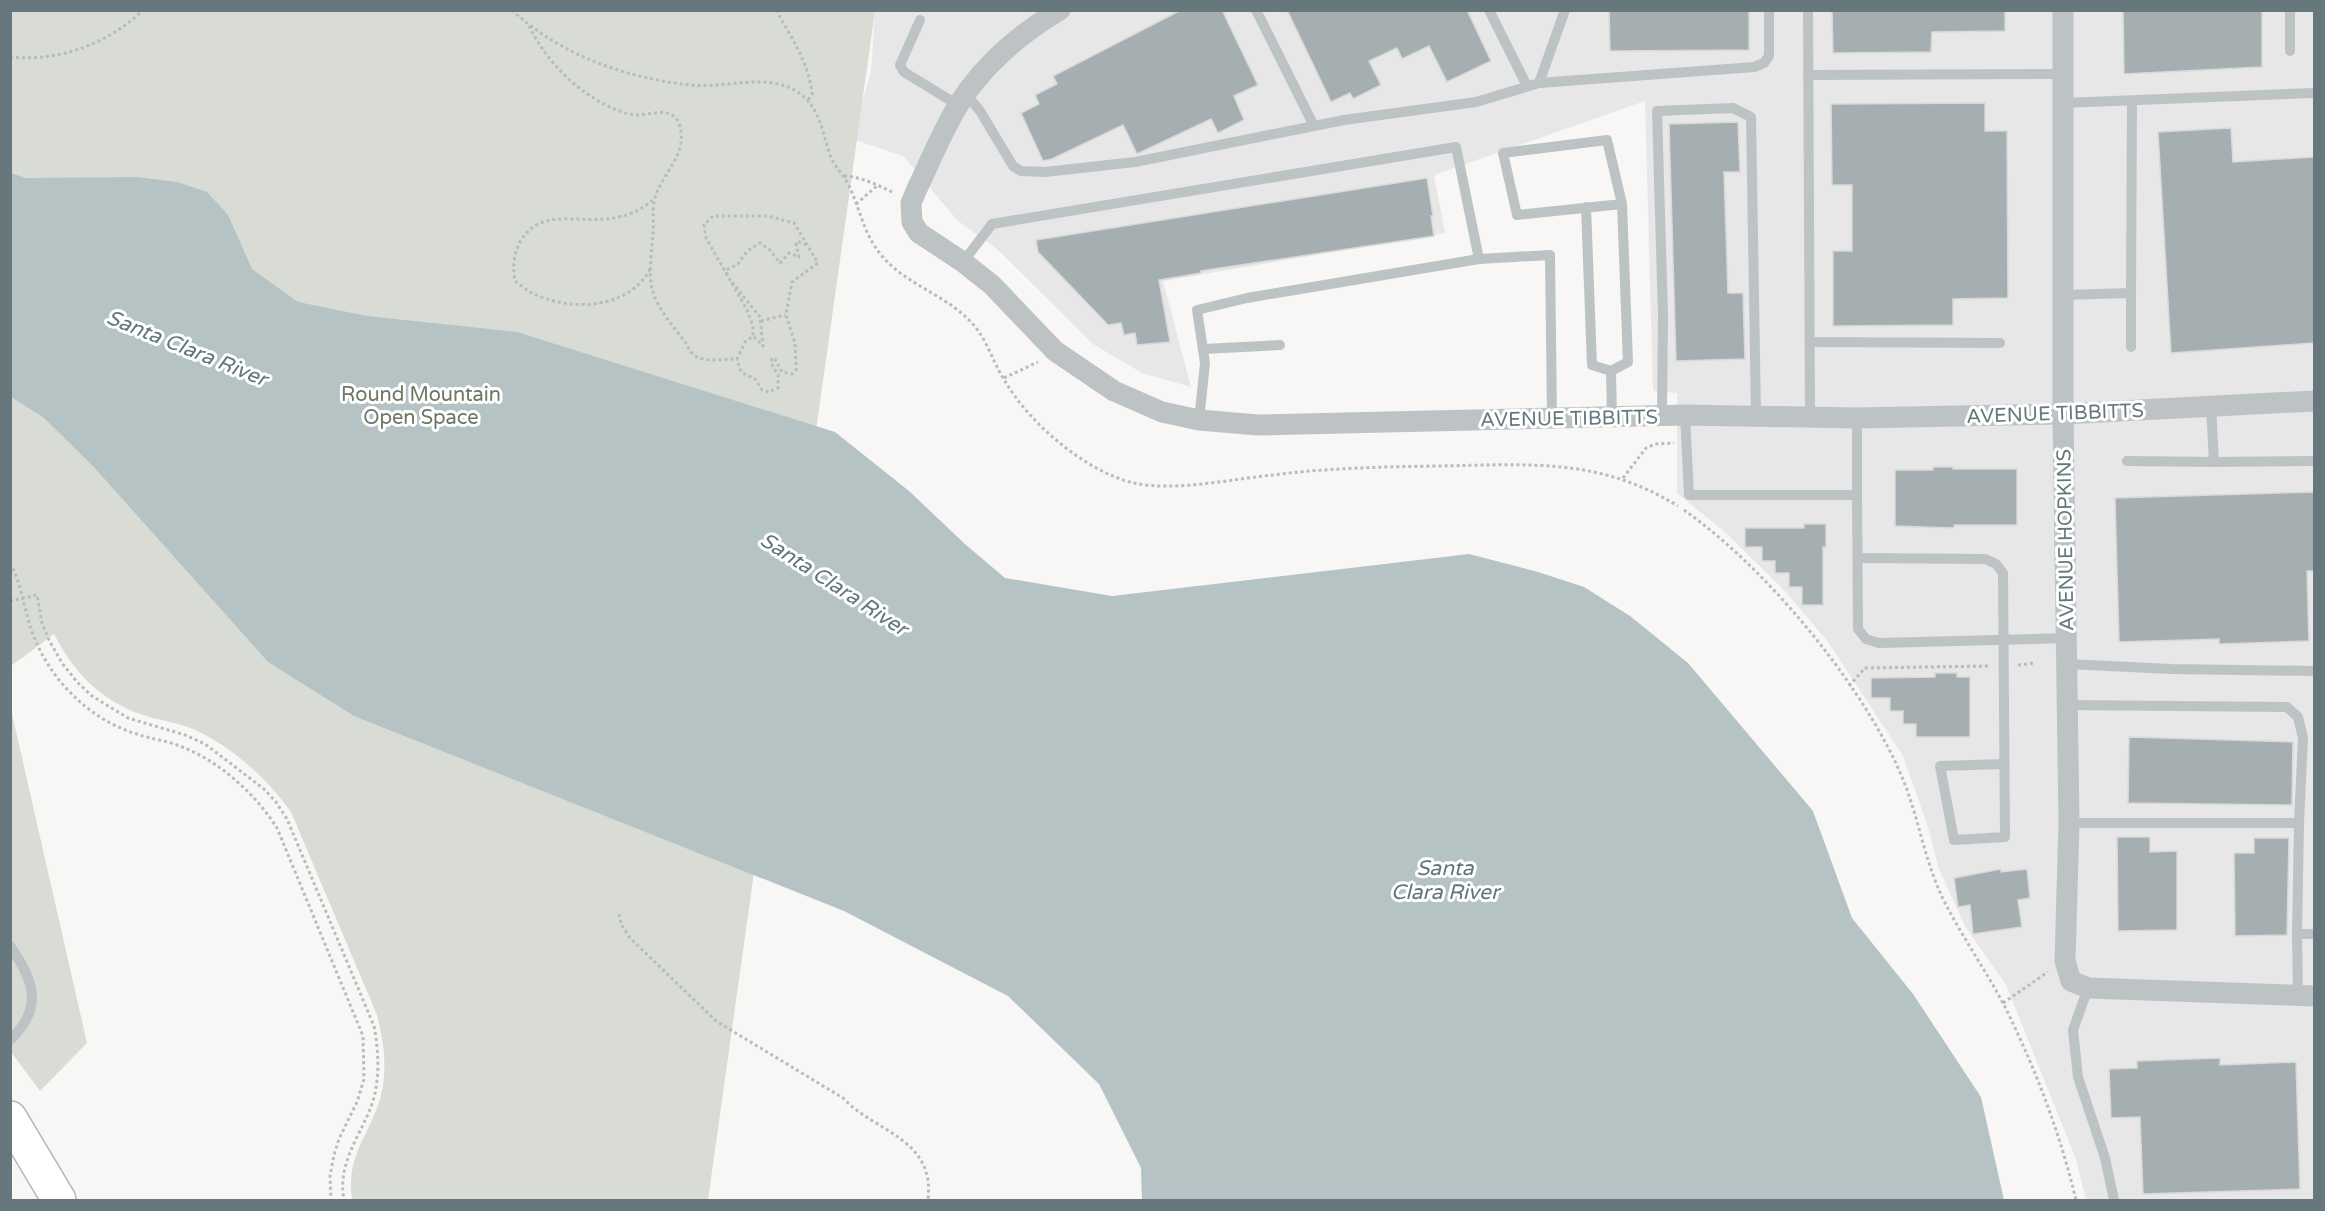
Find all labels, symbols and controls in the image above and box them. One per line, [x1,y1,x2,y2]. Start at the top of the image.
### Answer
water label: Santa Clara River [103,305,273,393]
park label: Round Mountain Open Space [341,383,501,430]
street label: AVENUE TIBBITTS [1966,399,2144,429]
street label: AVENUE TIBBITTS [1480,405,1658,433]
street label: AVENUE HOPKINS [2052,449,2080,631]
water label: Santa Clara River [755,527,915,643]
water label: Santa Clara River [1391,856,1502,905]

